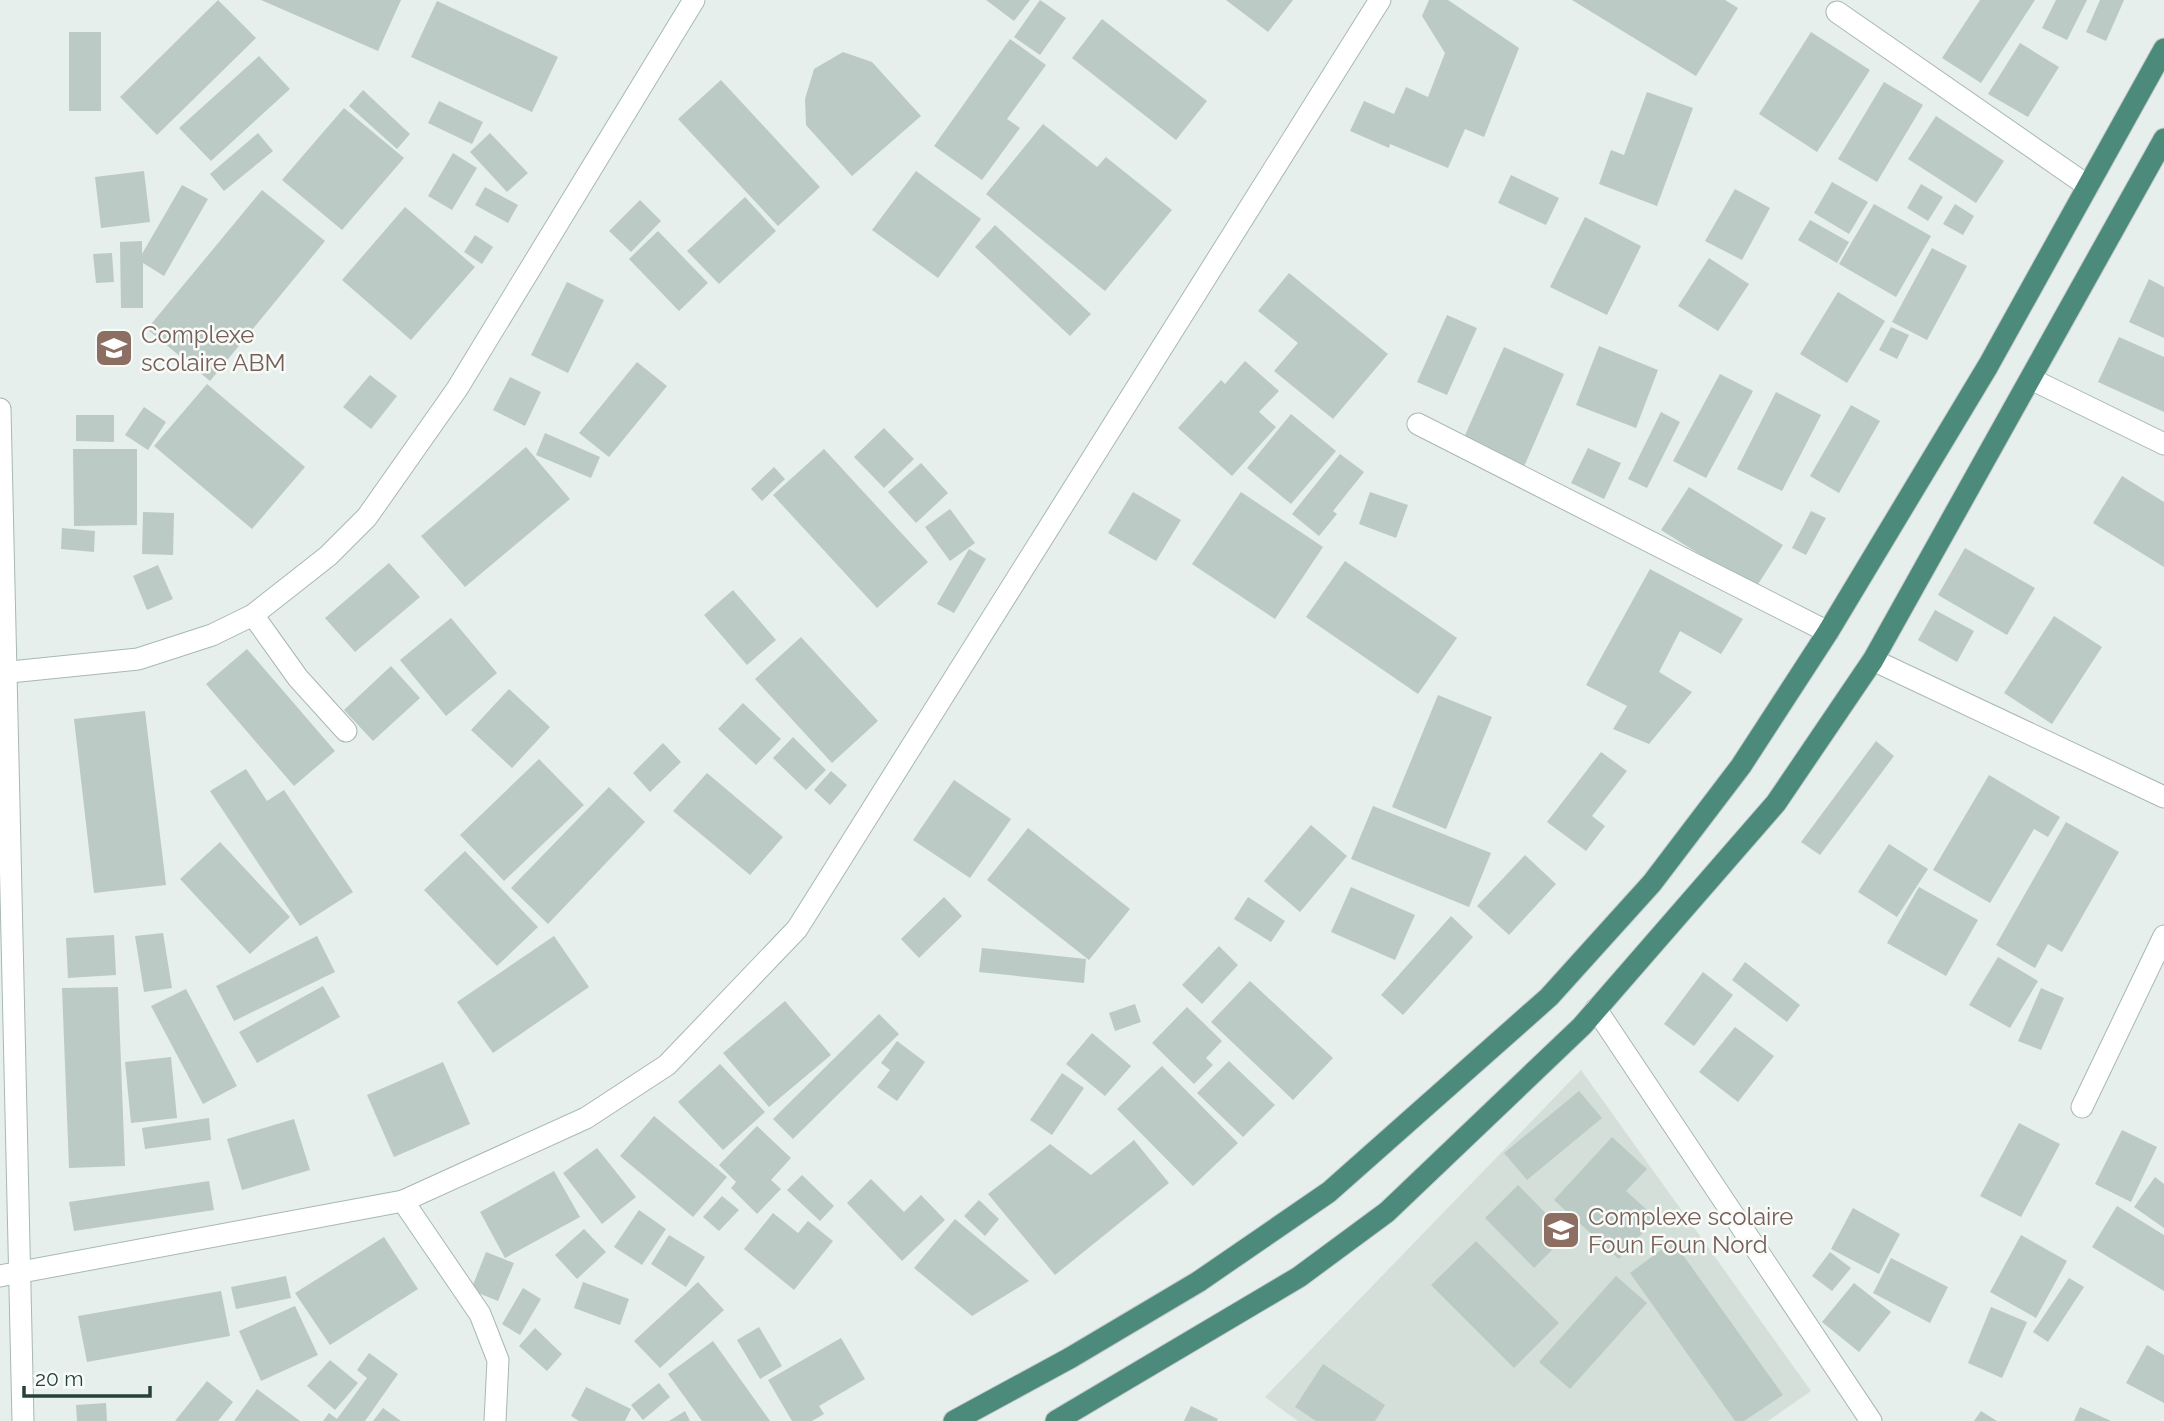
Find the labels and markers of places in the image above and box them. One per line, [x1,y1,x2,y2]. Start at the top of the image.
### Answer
place label: Complexe scolaire ABM [141,320,286,377]
school or university icon: Complexe scolaire ABM [93,327,135,369]
place label: Complexe scolaire Foun Foun Nord [1588,1202,1793,1259]
school or university icon: Complexe scolaire Foun Foun Nord [1540,1209,1582,1251]

